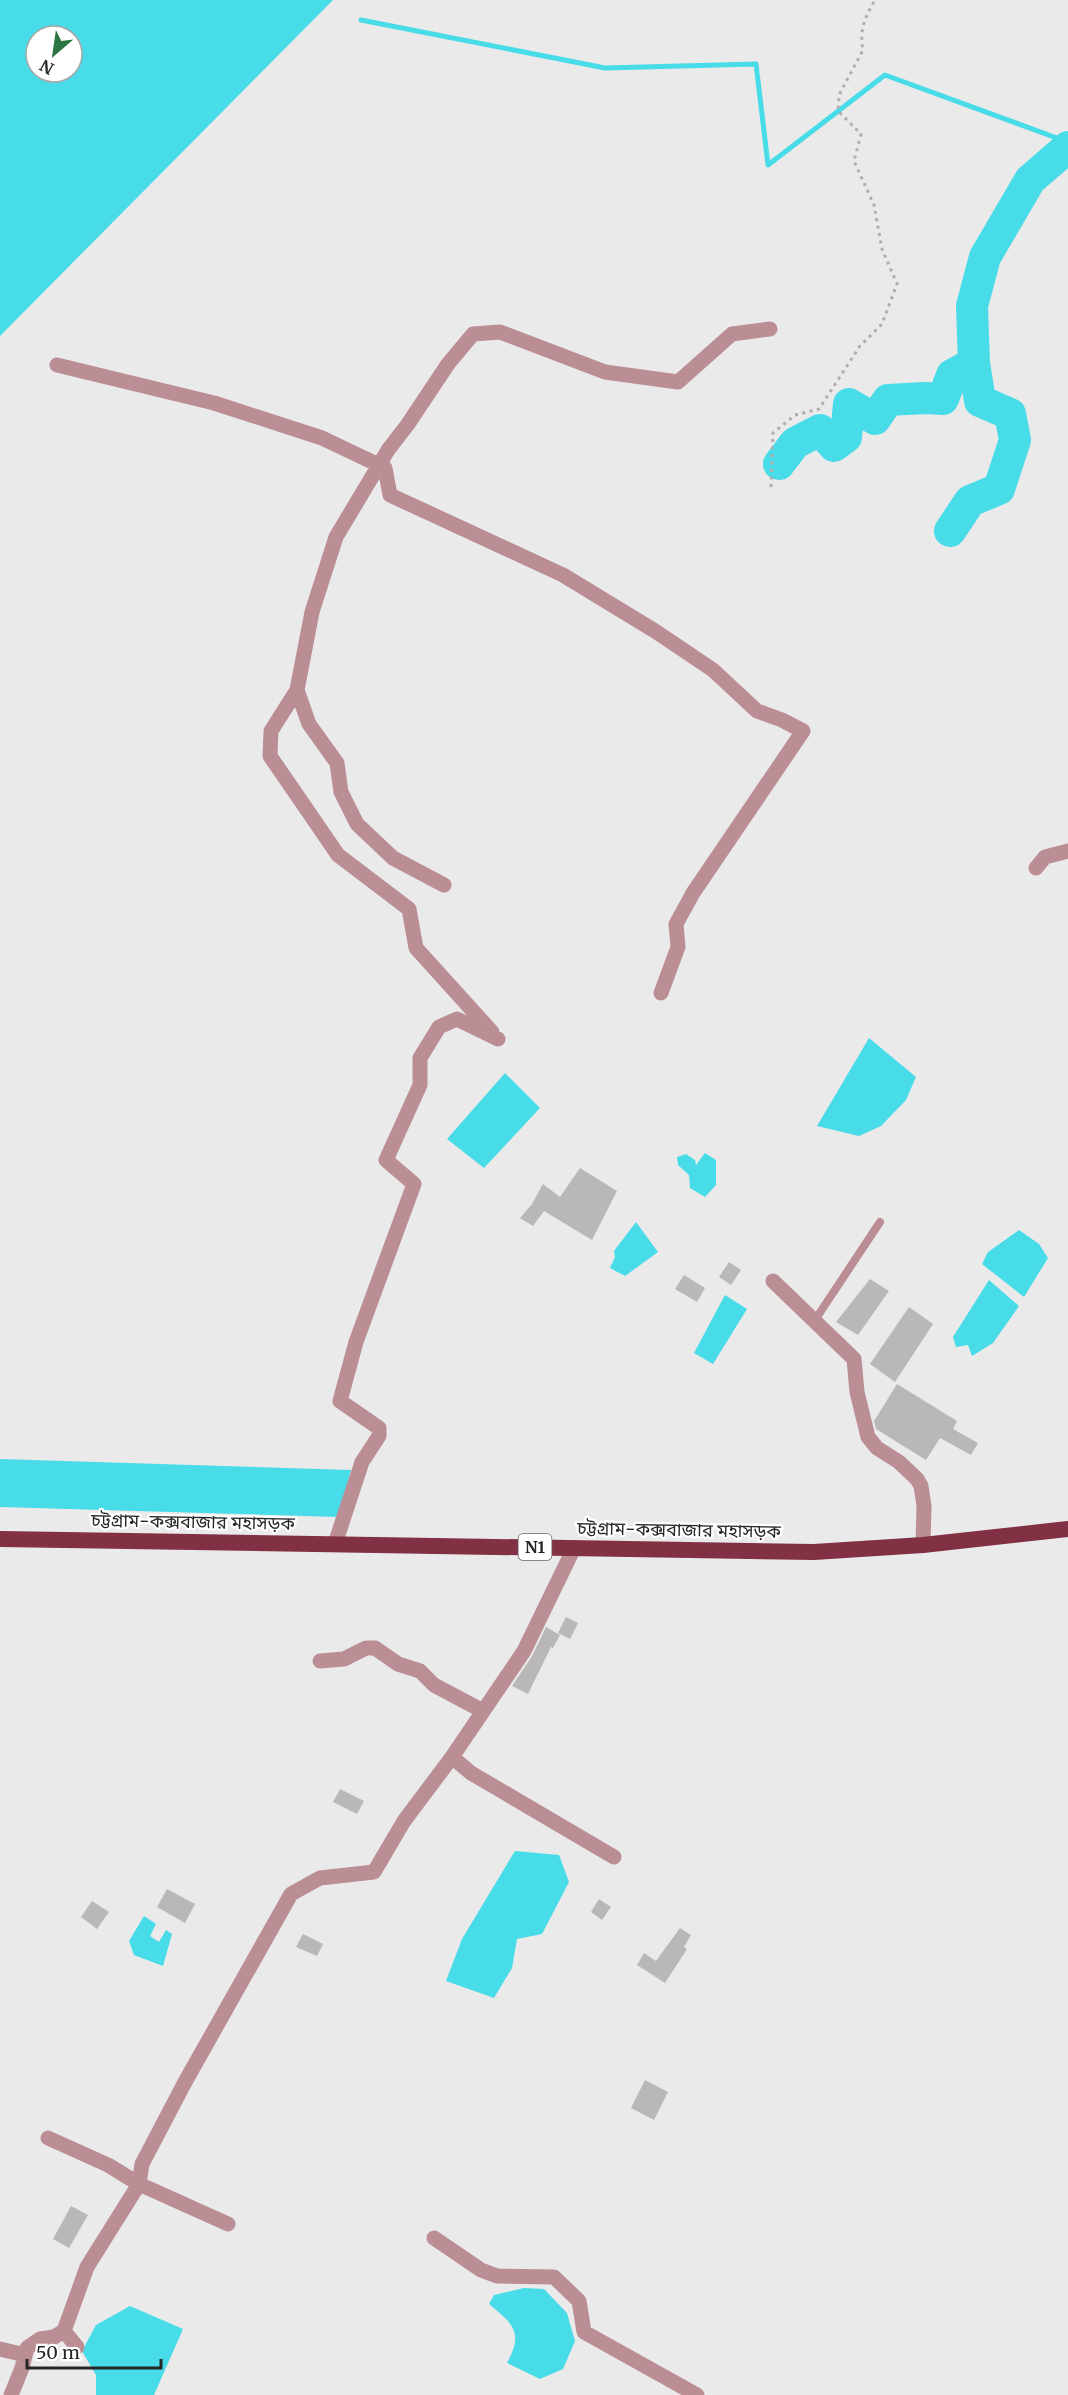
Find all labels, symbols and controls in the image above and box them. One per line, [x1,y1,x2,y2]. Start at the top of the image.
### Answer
north arrow [24,24,84,84]
text: N [36,55,57,79]
street label: চট্টগ্রাম-কক্সবাজার মহাসড়ক [90,1508,296,1535]
street label: চট্টগ্রাম-কক্সবাজার মহাসড়ক [576,1516,782,1543]
road number: N1 [518,1534,552,1560]
scale bar [27,2332,160,2370]
text: 50 m [36,2341,80,2364]

